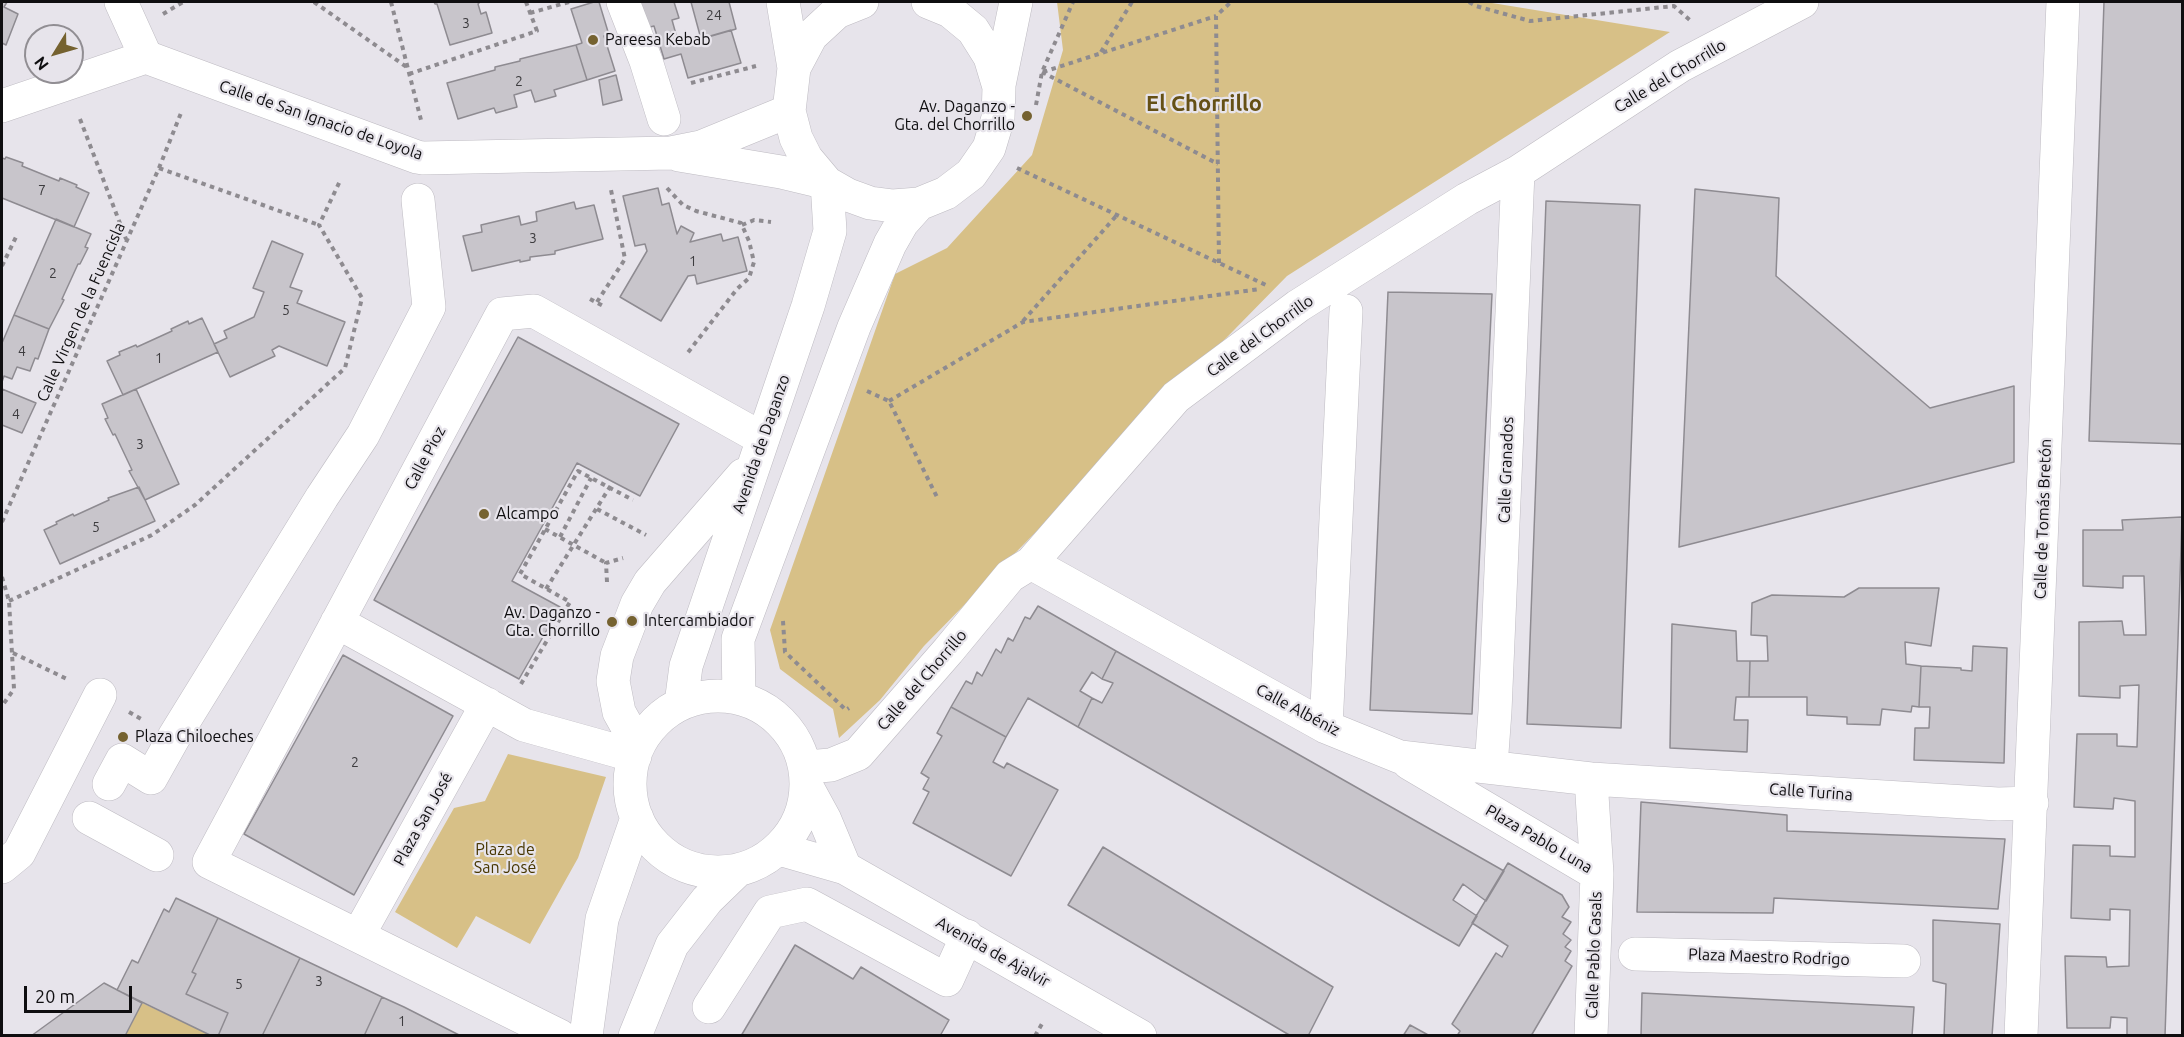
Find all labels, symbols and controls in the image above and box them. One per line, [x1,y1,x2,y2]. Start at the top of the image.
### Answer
house number: 24 [706,7,722,23]
house number: 3 [462,15,470,31]
north arrow [24,24,84,84]
place label: Pareesa Kebab [605,30,711,50]
marker: Pareesa Kebab [586,33,600,47]
street label: Calle del Chorrillo [1611,35,1729,117]
text: N [30,53,52,74]
house number: 2 [515,73,523,89]
street label: Calle de San Ignacio de Loyola [217,76,425,164]
district label: El Chorrillo [1146,91,1262,117]
place label: Av. Daganzo - Gta. del Chorrillo [894,97,1015,135]
marker: Av. Daganzo - Gta. del Chorrillo [1020,109,1034,123]
house number: 7 [38,182,46,198]
street label: Calle Virgen de la Fuencisla [33,219,129,405]
house number: 3 [529,230,537,246]
house number: 1 [689,253,697,269]
house number: 2 [49,265,57,281]
street label: Calle del Chorrillo [1203,291,1317,381]
house number: 5 [282,302,290,318]
house number: 4 [18,343,26,359]
house number: 1 [155,350,163,366]
street label: Avenida de Daganzo [728,372,794,516]
house number: 4 [12,406,20,422]
street label: Calle Granados [1495,416,1517,524]
street label: Calle Pioz [400,423,450,493]
house number: 3 [136,436,144,452]
street label: Calle de Tomás Bretón [2031,438,2055,600]
place label: Alcampo [496,504,559,524]
marker: Alcampo [477,507,491,521]
house number: 5 [92,519,100,535]
place label: Av. Daganzo - Gta. Chorrillo [504,603,600,641]
place label: Intercambiador [644,611,754,631]
marker: Intercambiador [625,614,639,628]
marker: Av. Daganzo - Gta. Chorrillo [605,615,619,629]
street label: Calle del Chorrillo [873,626,971,734]
street label: Calle Albéniz [1253,680,1343,740]
place label: Plaza Chiloeches [135,727,254,747]
marker: Plaza Chiloeches [116,730,130,744]
house number: 2 [351,754,359,770]
street label: Plaza San José [389,769,457,869]
street label: Calle Turina [1769,779,1853,805]
street label: Plaza Pablo Luna [1482,801,1596,877]
park label: Plaza de San José [474,840,536,878]
street label: Calle Pablo Casals [1582,891,1606,1019]
street label: Avenida de Ajalvir [933,913,1053,991]
street label: Plaza Maestro Rodrigo [1688,945,1850,969]
house number: 3 [315,973,323,989]
scale bar [27,974,135,1012]
house number: 5 [235,976,243,992]
text: 20 m [35,986,75,1006]
house number: 1 [398,1013,406,1029]

